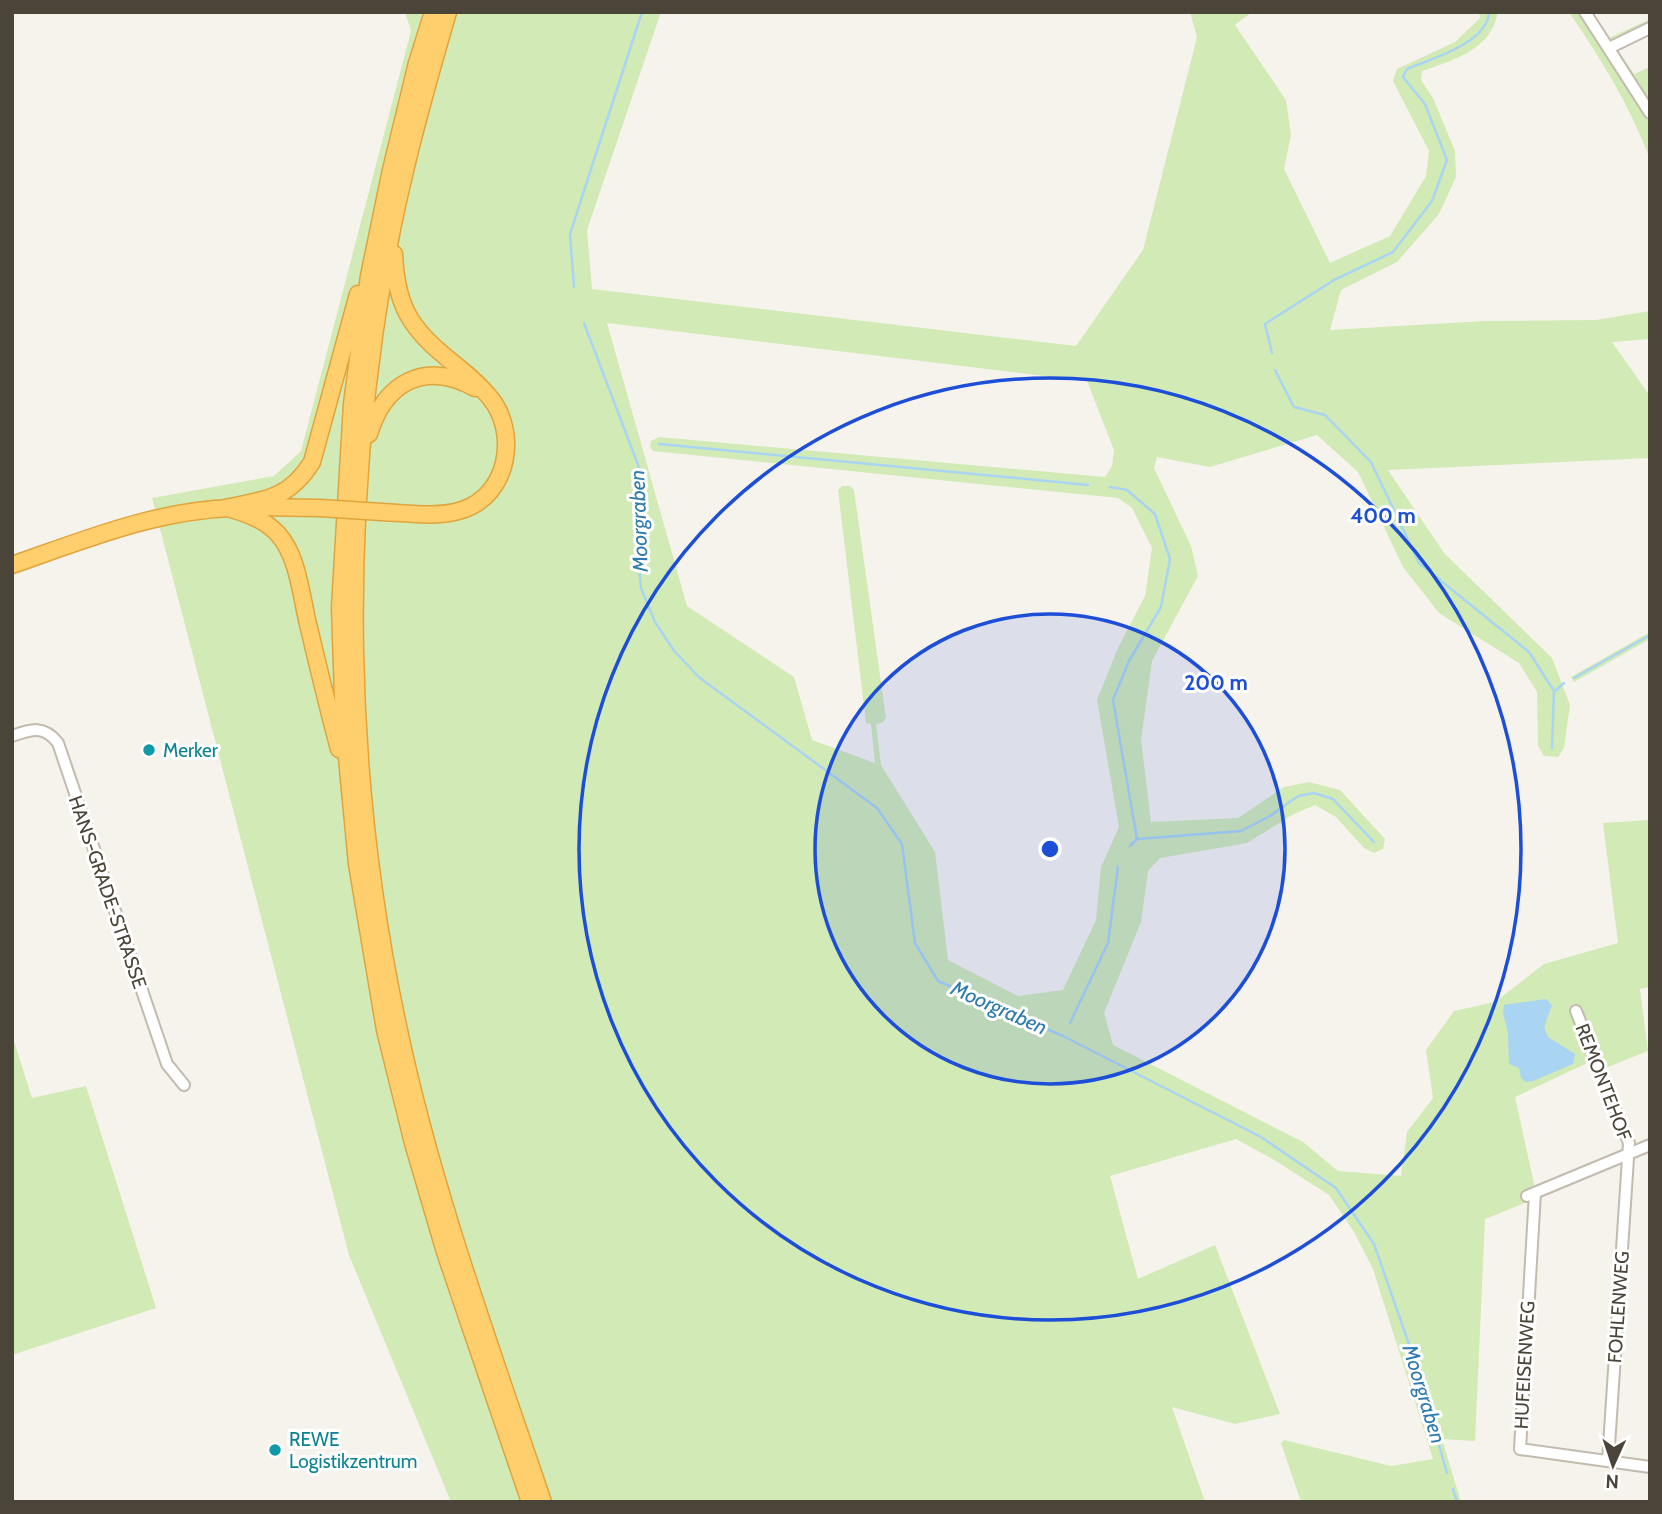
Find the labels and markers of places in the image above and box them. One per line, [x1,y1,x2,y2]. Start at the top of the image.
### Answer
place label: Merker [163,739,218,762]
marker: Merker [141,742,157,758]
centre of rings [1038,837,1062,861]
place label: REWE Logistikzentrum [289,1428,417,1473]
marker: REWE Logistikzentrum [267,1442,283,1458]

